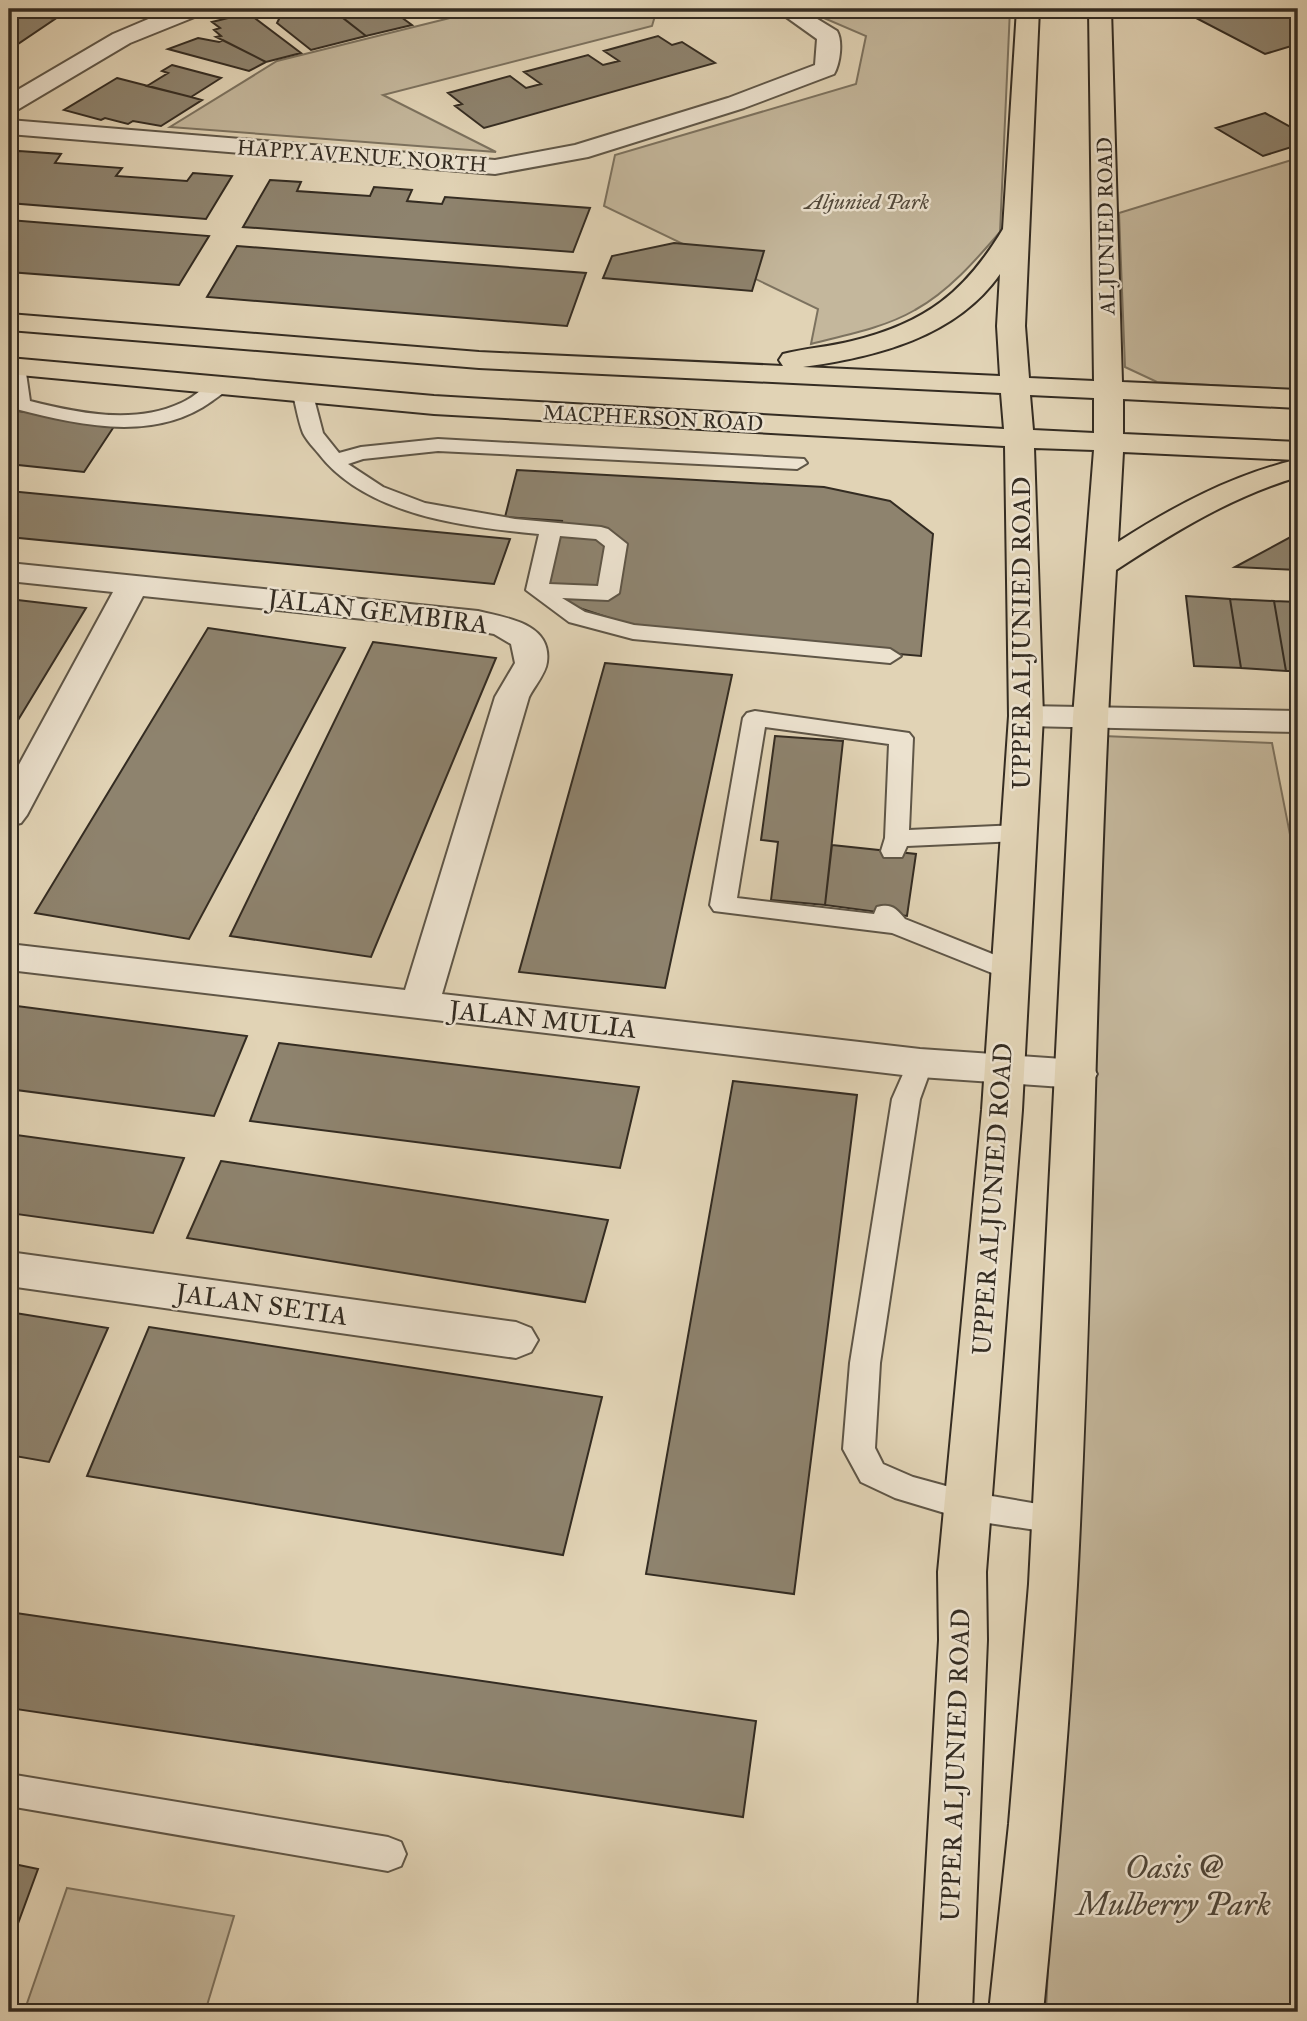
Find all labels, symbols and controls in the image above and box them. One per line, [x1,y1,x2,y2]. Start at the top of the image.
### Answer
street label: HAPPY AVENUE NORTH [236,134,488,178]
street label: ALJUNIED ROAD [1091,137,1121,316]
park label: Aljunied Park [803,189,930,215]
street label: MACPHERSON ROAD [542,399,764,437]
street label: UPPER ALJUNIED ROAD [1005,476,1037,790]
street label: JALAN GEMBIRA [263,581,490,640]
street label: JALAN MULIA [445,993,639,1045]
street label: UPPER ALJUNIED ROAD [965,1042,1019,1356]
street label: JALAN SETIA [171,1276,350,1332]
street label: UPPER ALJUNIED ROAD [934,1608,976,1922]
park label: Oasis @ Mulberry Park [1074,1848,1271,1924]

